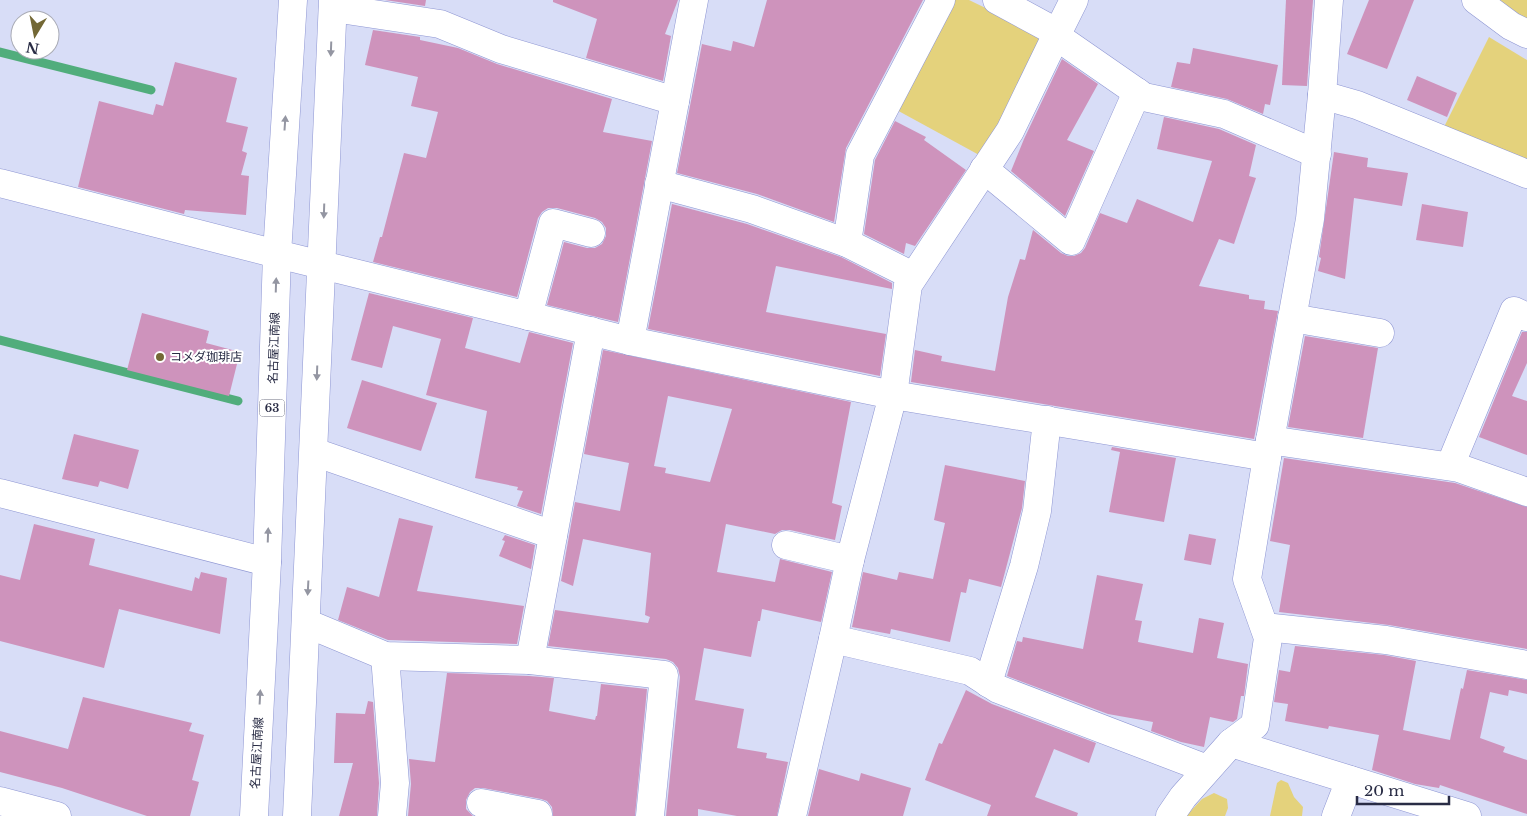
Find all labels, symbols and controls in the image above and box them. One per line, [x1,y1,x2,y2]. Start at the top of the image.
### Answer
north arrow [10,10,60,60]
text: N [25,38,41,58]
one-way arrow [327,41,335,57]
one-way arrow [282,115,290,131]
one-way arrow [320,203,328,219]
one-way arrow [272,277,280,293]
street label: 名古屋江南線 [265,312,282,384]
place label: コメダ珈琲店 [170,349,242,364]
marker: コメダ珈琲店 [154,351,166,363]
one-way arrow [313,366,321,382]
road number: 63 [260,399,284,416]
one-way arrow [264,527,272,543]
one-way arrow [303,580,311,596]
one-way arrow [256,689,264,705]
street label: 名古屋江南線 [247,717,266,789]
scale bar [1357,774,1450,806]
text: 20 m [1364,781,1404,800]

